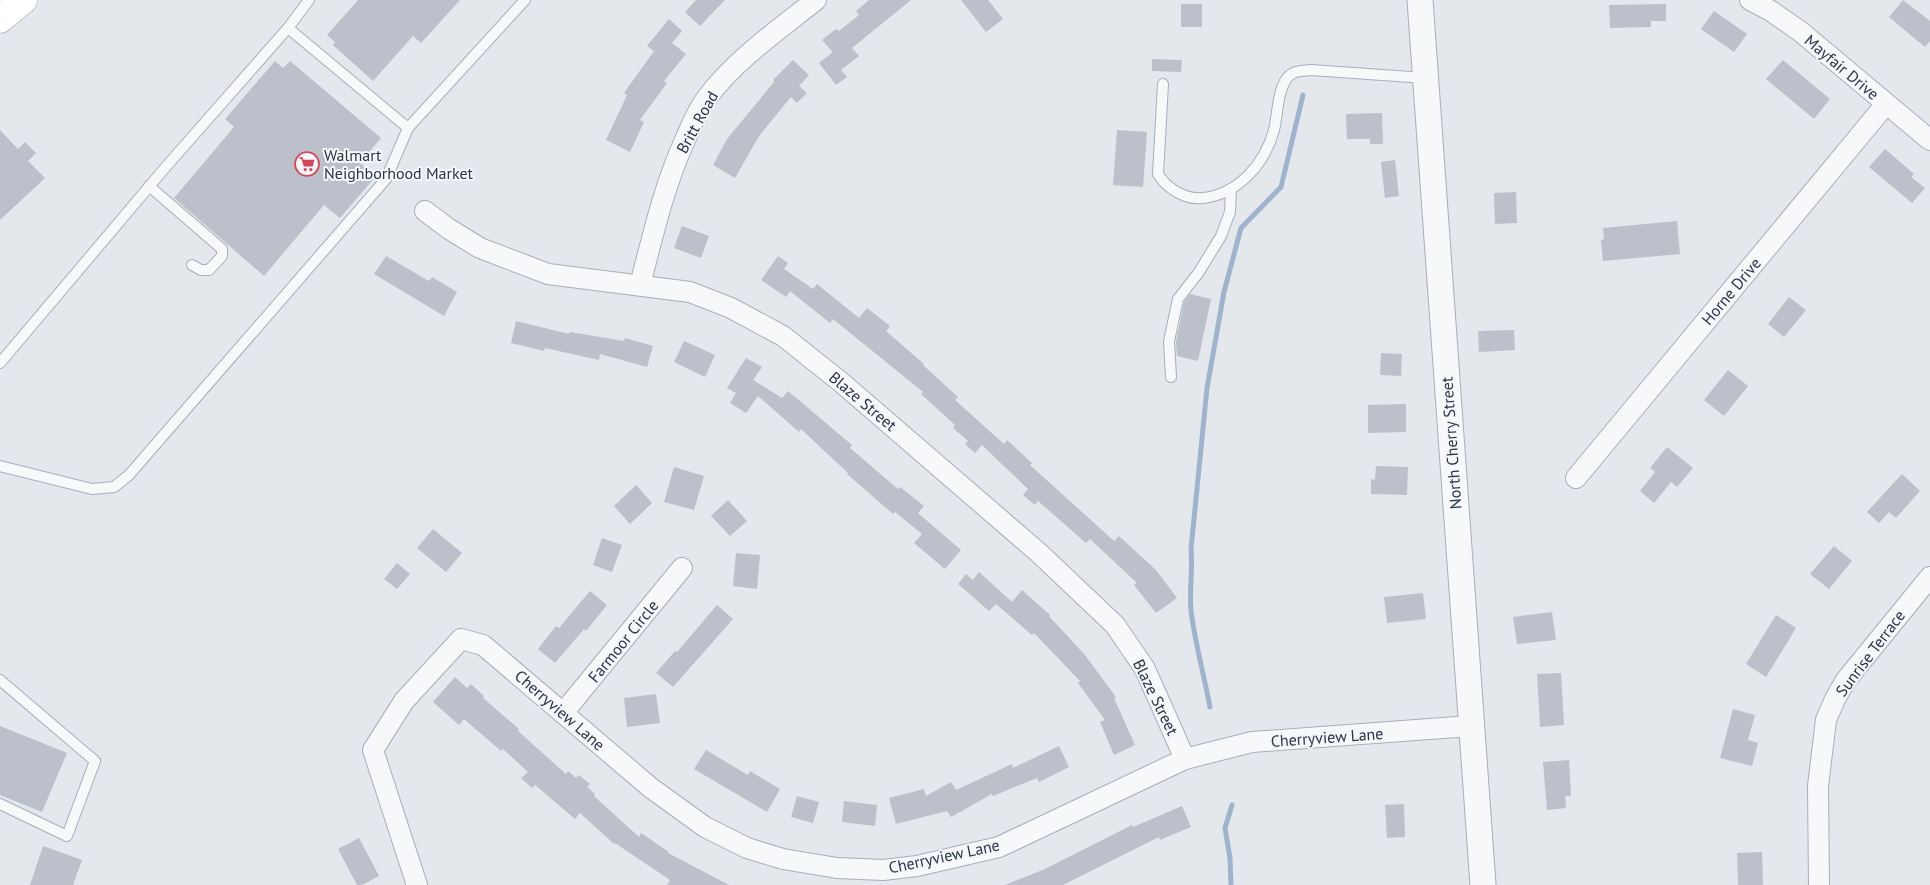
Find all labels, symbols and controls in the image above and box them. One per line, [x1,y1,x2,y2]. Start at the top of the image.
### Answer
street label: Mayfair Drive [1801,30,1883,104]
street label: Britt Road [672,87,722,157]
place label: Walmart Neighborhood Market [324,145,474,183]
supermarket icon: Walmart Neighborhood Market [294,151,320,177]
street label: Horne Drive [1697,253,1765,329]
street label: Blaze Street [825,367,901,435]
street label: North Cherry Street [1436,376,1466,510]
street label: Farmoor Circle [584,596,662,686]
street label: Sunrise Terrace [1831,606,1909,700]
street label: Blaze Street [1129,656,1183,739]
street label: Cherryview Lane [511,665,609,755]
street label: Cherryview Lane [1270,723,1384,751]
street label: Cherryview Lane [887,834,1001,878]

